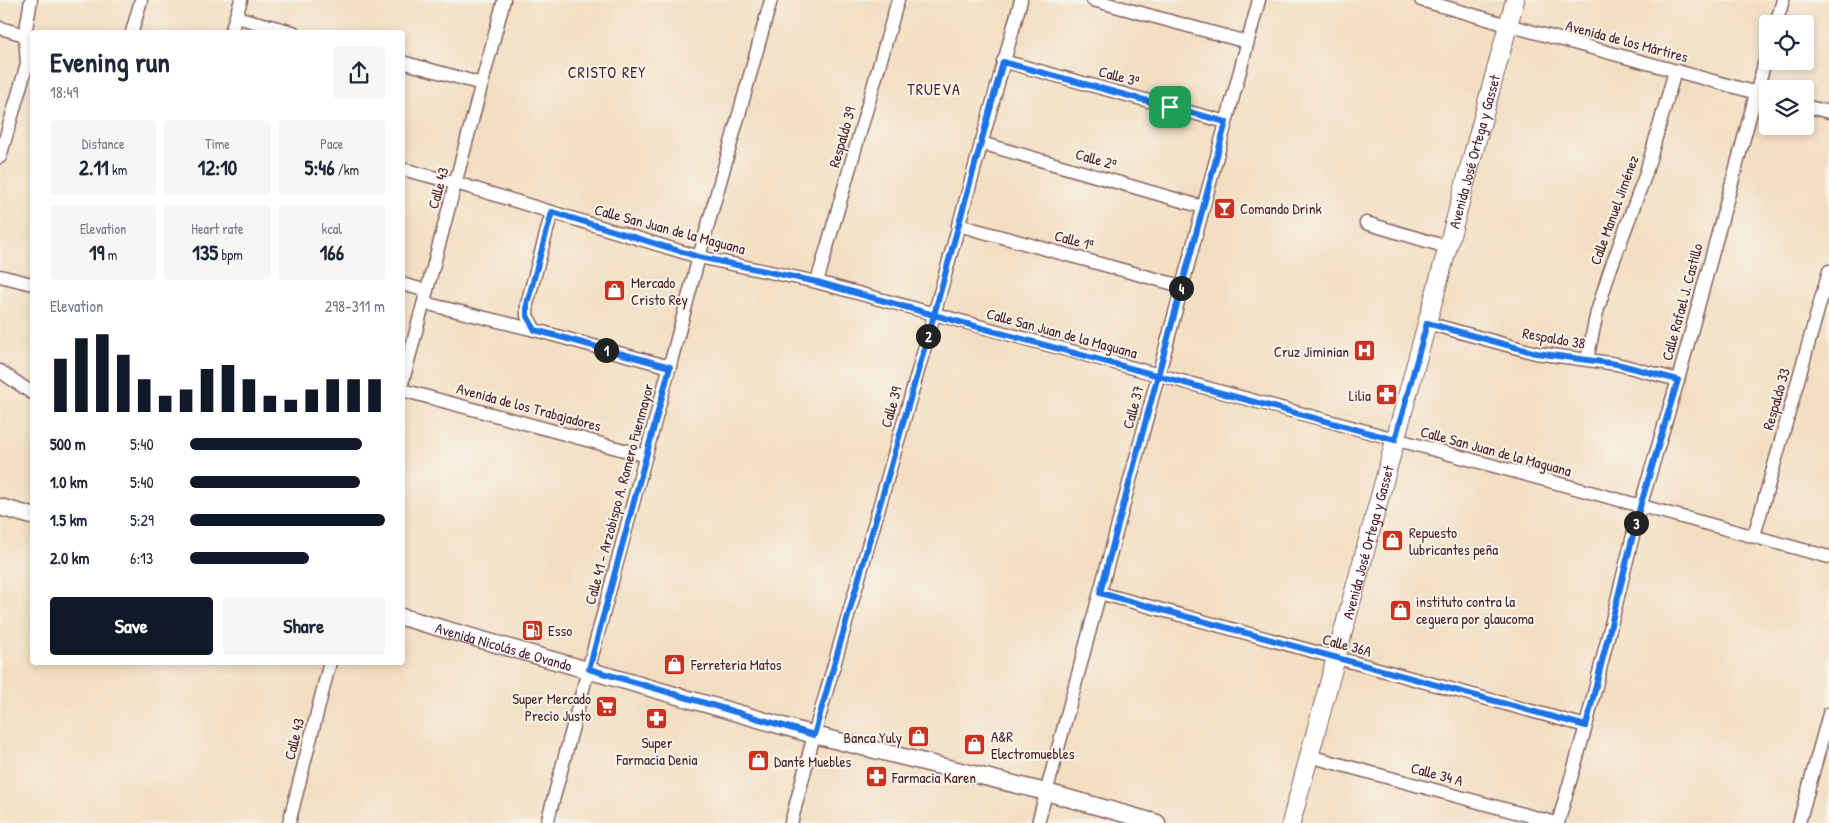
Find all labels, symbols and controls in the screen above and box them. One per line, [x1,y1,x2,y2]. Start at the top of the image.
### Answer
street label: Avenida de los Mártires [1564,15,1691,67]
map controls [1759,15,1814,135]
button: locate [1759,15,1814,70]
text: Evening run [50,43,170,81]
button: share [333,47,385,99]
district label: CRISTO REY [568,61,646,83]
street label: Calle 3ª [1096,61,1142,92]
street label: Avenida José Ortega y Gasset [1443,71,1505,231]
district label: TRUEVA [907,78,961,100]
button: layers [1759,80,1814,135]
text: 18:49 [50,81,78,103]
pin [1149,86,1191,128]
icon: arrive [1156,93,1184,121]
street label: Respaldo 39 [823,104,861,170]
text: Distance [82,134,125,153]
text: Time [205,134,230,153]
text: Pace [320,134,343,153]
street label: Calle 2ª [1073,143,1119,175]
street label: Calle Manuel Jiménez [1584,152,1644,268]
text: 2.11 [79,153,109,182]
text: 12:10 [198,153,237,182]
text: 5:46 [305,153,335,182]
text: km [109,160,127,179]
text: /km [335,160,359,179]
street label: Calle 43 [422,165,454,211]
bar icon: Comando Drink [1212,196,1236,220]
place label: Comando Drink [1240,198,1322,219]
street label: Calle San Juan de la Maguana [592,199,748,259]
text: Elevation [80,219,126,238]
text: Heart rate [191,219,244,238]
text: kcal [322,219,342,238]
street label: Calle 1ª [1052,225,1097,255]
text: 19 [89,238,104,267]
text: 135 [192,238,218,267]
text: 166 [320,238,344,267]
street label: Calle Rafael J. Castillo [1656,241,1708,363]
text: m [104,245,117,264]
text: bpm [218,245,243,264]
place label: Mercado Cristo Rey [631,272,688,310]
pin: 4 [1168,276,1194,300]
shop icon: Mercado Cristo Rey [603,279,627,303]
text: 4 [1179,279,1184,298]
text: Elevation [50,295,103,317]
text: 298–311 m [325,295,385,317]
street label: Calle San Juan de la Maguana [984,303,1140,363]
street label: Respaldo 38 [1521,322,1587,354]
pin: 2 [916,324,940,348]
text: 2 [925,327,932,346]
pin: 1 [594,338,618,362]
hospital icon: Cruz Jiminian [1353,339,1377,363]
text: 1 [604,341,609,360]
place label: Cruz Jiminian [1274,341,1349,362]
street label: Respaldo 33 [1757,365,1795,432]
street label: Avenida de los Trabajadores [454,378,604,436]
street label: Calle 41 - Arzobispo A. Romero Fuenmayor [579,381,659,607]
street label: Calle 39 [875,383,907,430]
street label: Calle 37 [1117,383,1149,431]
pharmacy icon: Lilia [1375,383,1399,407]
place label: Lilia [1349,385,1371,406]
street label: Calle San Juan de la Maguana [1418,421,1574,481]
text: 500 m [50,433,86,455]
text: 5:40 [130,433,154,455]
street label: Avenida José Ortega y Gasset [1336,462,1399,621]
text: 1.0 km [50,471,88,493]
text: 5:40 [130,471,154,493]
text: 1.5 km [50,509,87,531]
text: 5:29 [130,509,154,531]
pin: 3 [1624,510,1648,536]
text: 3 [1633,514,1640,533]
place label: Repuesto lubricantes peña [1409,522,1498,560]
shop icon: Repuesto lubricantes peña [1381,529,1405,553]
text: 2.0 km [50,547,89,569]
text: 6:13 [130,547,153,569]
place label: instituto contra la ceguera por glaucoma [1416,591,1534,629]
button: Save [50,597,213,655]
button: Share [223,597,385,655]
shop icon: instituto contra la ceguera por glaucoma [1388,598,1412,622]
street label: Avenida Nicolás de Ovando [433,617,575,676]
fuel station icon: Esso [520,618,544,642]
place label: Esso [548,620,572,641]
street label: Calle 36A [1320,628,1375,662]
shop icon: Ferreteria Matos [663,652,687,676]
place label: Ferreteria Matos [690,654,782,675]
place label: Super Mercado Precio Justo [512,688,591,726]
supermarket icon: Super Mercado Precio Justo [595,695,619,719]
pharmacy icon: Super Farmacia Denia [645,707,669,731]
street label: Calle 43 [279,716,309,762]
shop icon: Banca Yuly [906,725,930,749]
place label: A&R Electromuebles [991,726,1075,764]
place label: Banca Yuly [844,727,902,748]
place label: Super Farmacia Denia [616,732,698,770]
shop icon: A&R Electromuebles [963,733,987,757]
shop icon: Dante Muebles [746,749,770,773]
place label: Dante Muebles [774,751,851,772]
street label: Calle 34 A [1409,757,1466,791]
pharmacy icon: Farmacia Karen [864,765,888,789]
place label: Farmacia Karen [891,767,976,788]

